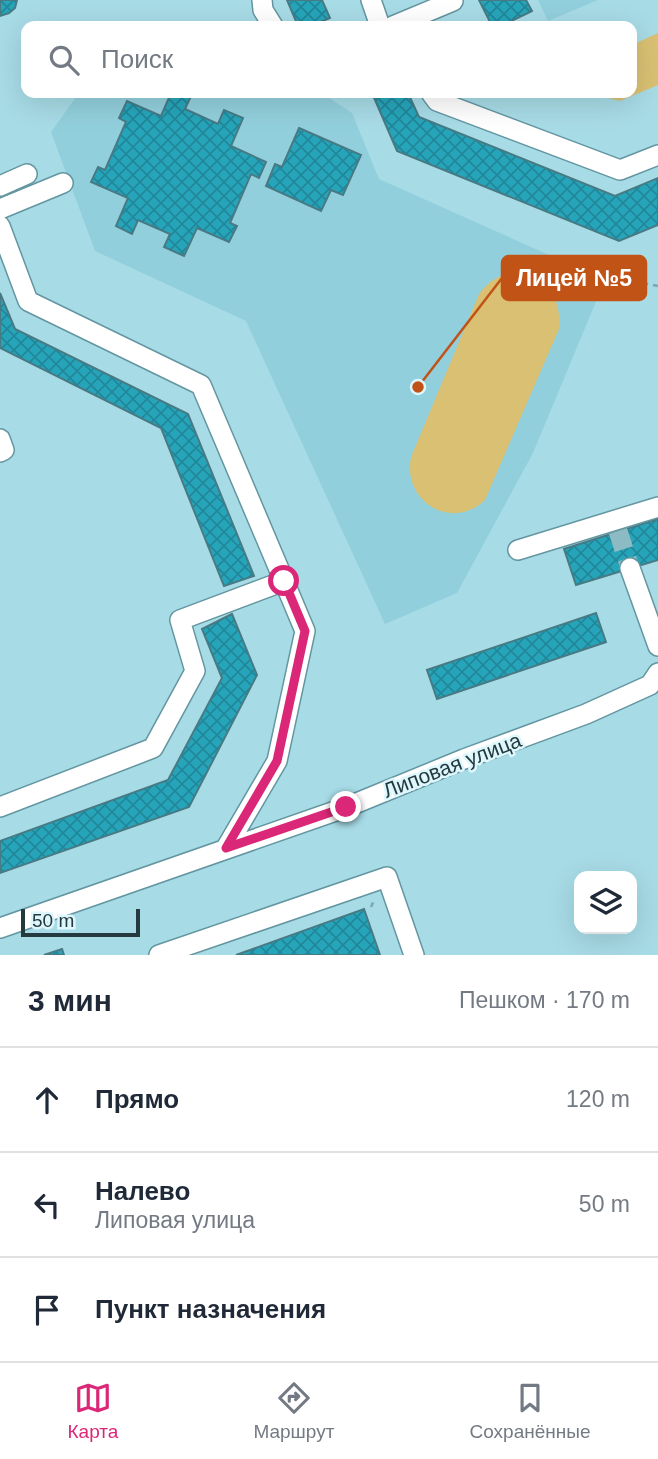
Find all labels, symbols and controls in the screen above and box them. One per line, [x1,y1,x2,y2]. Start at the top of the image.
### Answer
search box [21,21,637,98]
icon: search [45,41,83,79]
text: Поиск [101,44,173,74]
callout: Лицей №5 [502,256,646,300]
text: Лицей №5 [516,265,632,291]
route start [268,565,299,596]
street label: Липовая улица [380,728,525,802]
route end [330,791,361,822]
map controls [574,871,637,934]
button: layers [574,871,637,934]
scale bar [21,906,140,938]
text: 50 m [32,910,74,931]
text: 3 мин [28,984,112,1017]
text: Пешком · 170 m [459,987,630,1013]
icon: ahead [28,1081,66,1119]
text: Прямо [95,1084,179,1114]
text: 120 m [566,1086,630,1112]
text: Налево [95,1176,190,1206]
icon: left [28,1186,66,1224]
text: 50 m [579,1191,630,1217]
text: Липовая улица [95,1207,255,1233]
icon: arrive [28,1291,66,1329]
text: Пункт назначения [95,1294,326,1324]
tab: Карта [68,1379,118,1443]
tab: Маршрут [253,1379,334,1443]
tab: Сохранённые [469,1379,590,1443]

